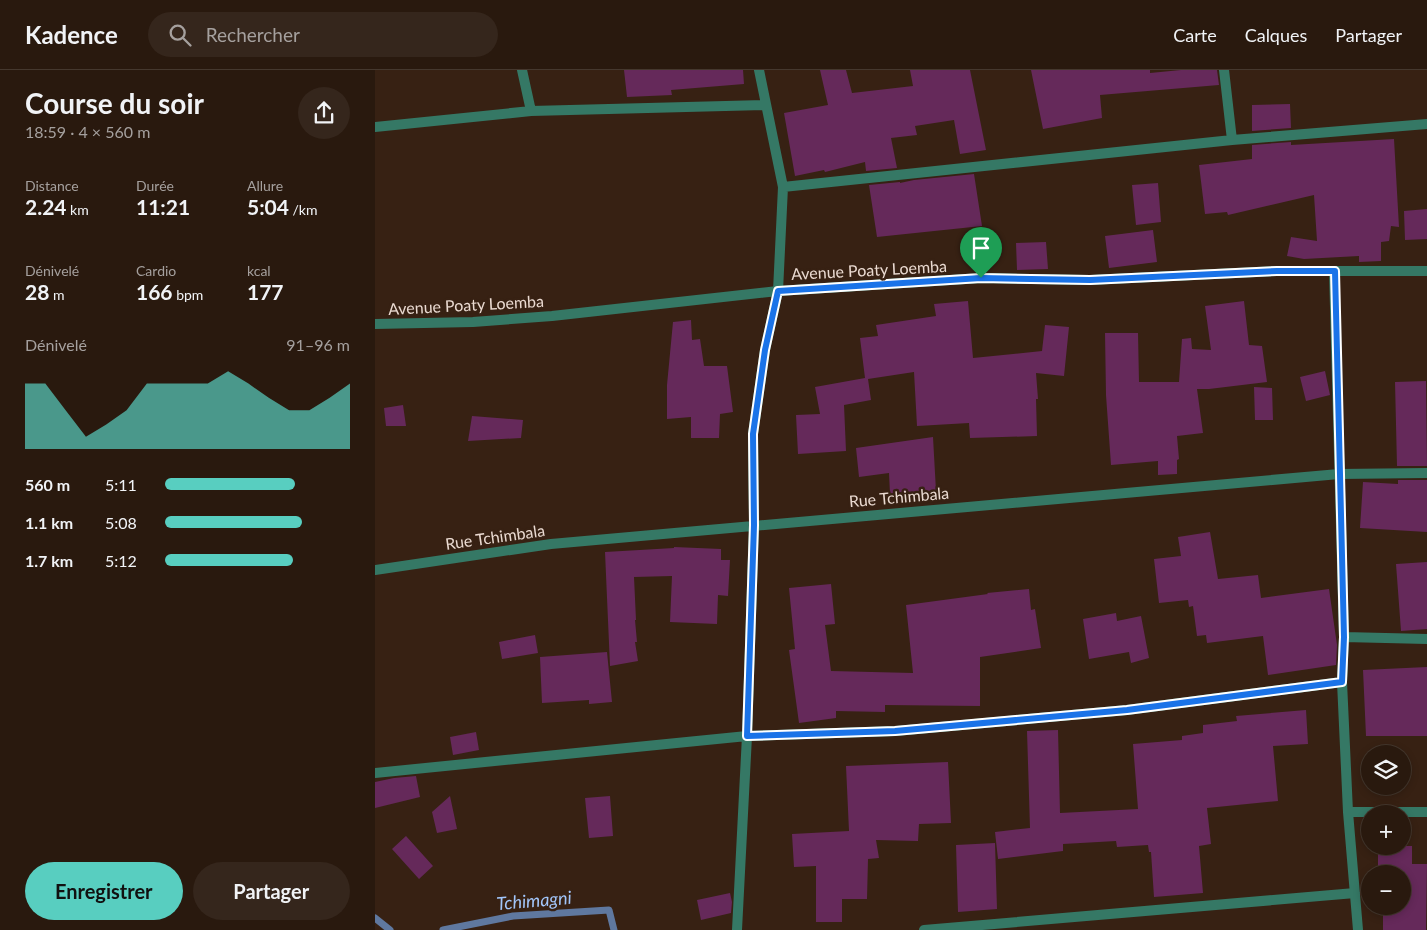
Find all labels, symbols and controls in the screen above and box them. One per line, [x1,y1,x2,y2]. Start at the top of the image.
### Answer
search box [148,12,498,57]
text: Kadence [25,20,118,49]
icon: search [166,21,194,49]
text: Rechercher [206,23,300,46]
text: Carte [1173,24,1217,46]
text: Calques [1245,24,1307,46]
text: Partager [1335,24,1402,46]
text: Course du soir [25,86,204,120]
button: share [298,87,350,139]
text: 18:59 · 4 × 560 m [25,122,150,141]
text: Distance [25,177,79,194]
text: Durée [136,177,174,194]
text: Allure [247,177,283,194]
text: 2.24 [25,194,67,219]
text: 11:21 [136,194,190,219]
text: 5:04 [247,194,289,219]
text: km [67,201,89,218]
text: /km [289,201,318,218]
pin [960,227,1002,278]
icon: arrive [967,234,995,262]
street label: Avenue Poaty Loemba [791,256,947,283]
text: Dénivelé [25,262,79,279]
text: Cardio [136,262,176,279]
text: kcal [247,262,271,279]
text: 28 [25,279,49,304]
text: 166 [136,279,173,304]
text: 177 [247,279,284,304]
text: m [49,286,64,303]
text: bpm [173,286,203,303]
street label: Avenue Poaty Loemba [388,291,544,318]
text: Dénivelé [25,335,87,354]
text: 91–96 m [286,335,350,354]
text: 560 m [25,475,70,494]
text: 5:11 [105,475,137,494]
street label: Rue Tchimbala [848,483,950,510]
text: 1.1 km [25,513,73,532]
text: 5:08 [105,513,137,532]
street label: Rue Tchimbala [444,520,546,553]
text: 1.7 km [25,551,73,570]
text: 5:12 [105,551,137,570]
map controls [1361,745,1411,915]
button: layers [1361,745,1411,795]
button: + [1361,805,1411,855]
button: Enregistrer [25,862,183,920]
button: Partager [193,862,350,920]
button: − [1361,865,1411,915]
water label: Tchimagni [495,886,572,914]

